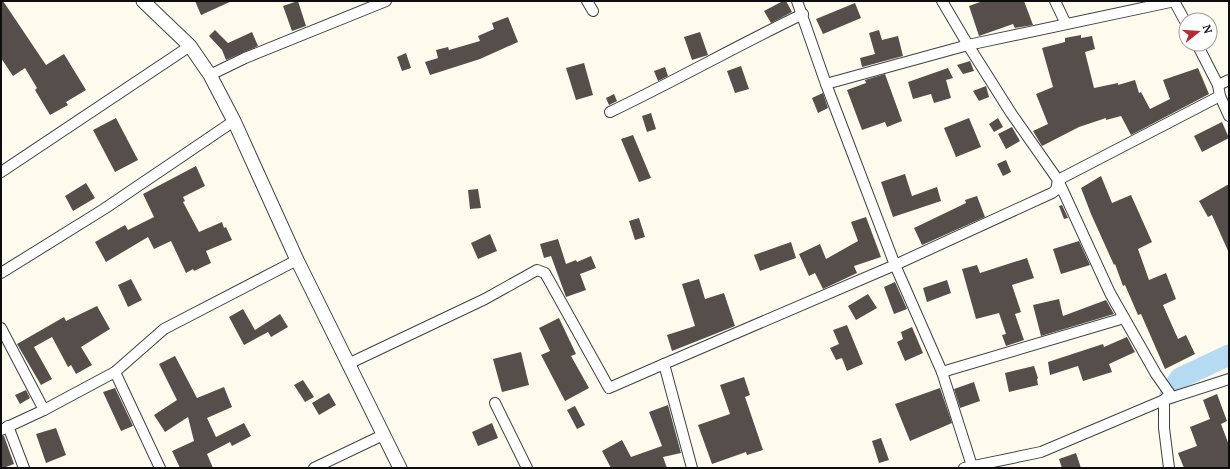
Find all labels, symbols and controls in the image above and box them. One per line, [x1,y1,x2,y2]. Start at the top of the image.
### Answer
north arrow [1178,12,1218,52]
text: N [1200,23,1216,36]

